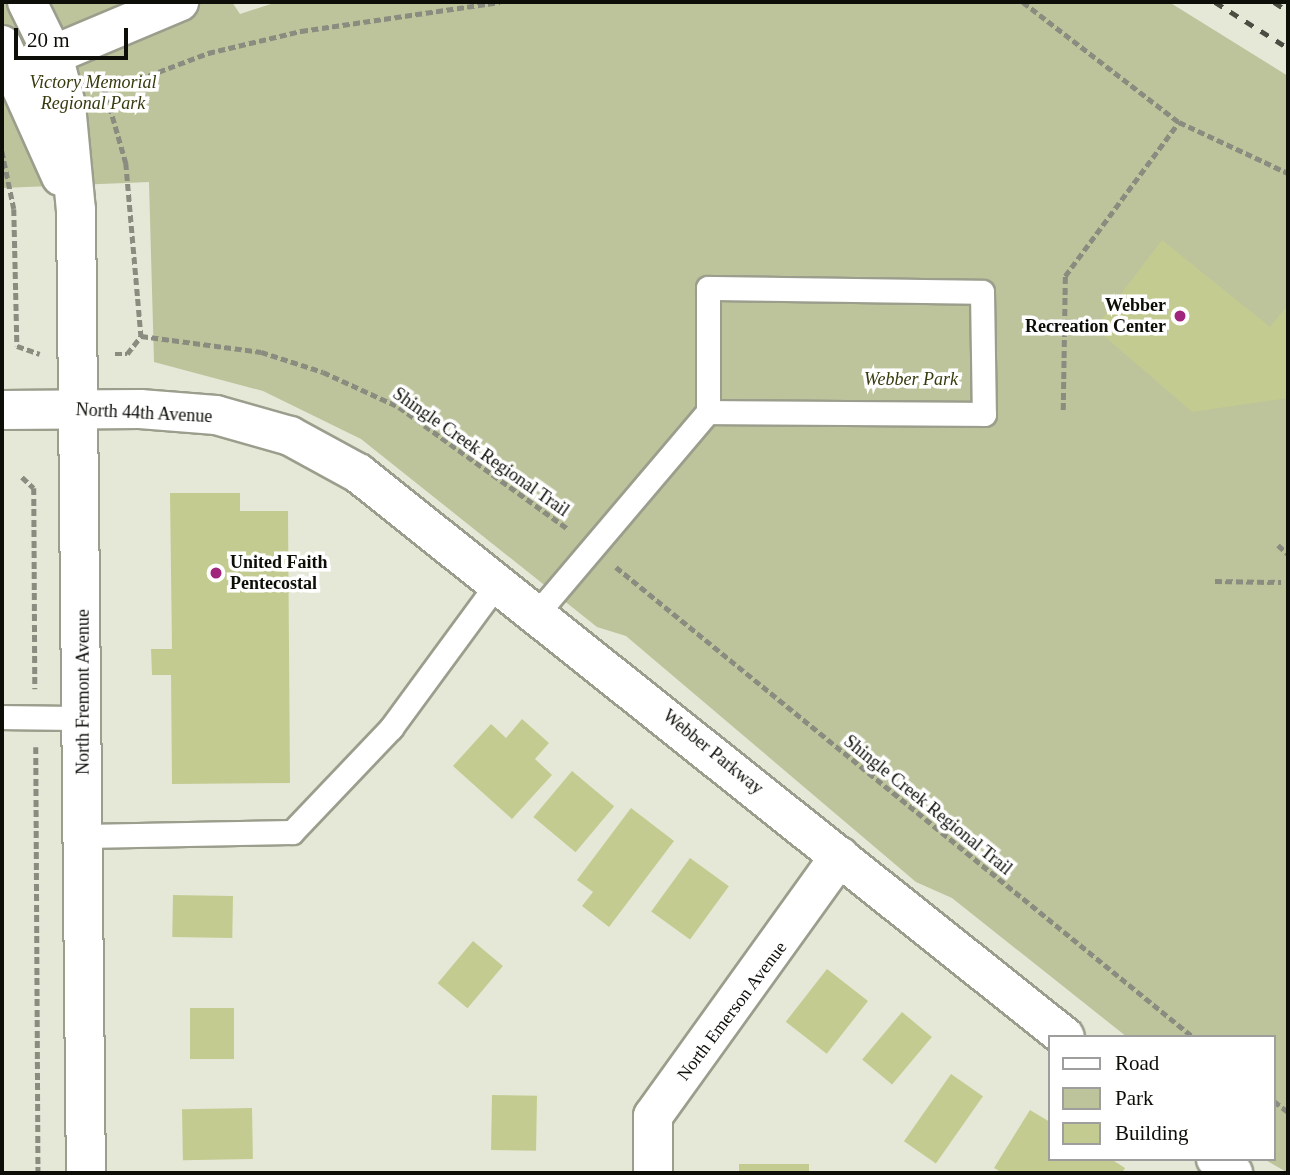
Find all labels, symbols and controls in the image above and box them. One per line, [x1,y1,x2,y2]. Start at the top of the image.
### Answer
scale bar [18,14,131,58]
text: 20 m [27,28,70,52]
park label: Victory Memorial Regional Park [29,72,157,114]
place label: Webber Recreation Center [1025,295,1166,338]
marker: Webber Recreation Center [1172,308,1188,324]
park label: Webber Park [864,368,958,390]
street label: Shingle Creek Regional Trail [388,383,574,521]
street label: North 44th Avenue [75,399,213,427]
place label: United Faith Pentecostal [230,552,328,594]
marker: United Faith Pentecostal [208,565,224,581]
street label: North Fremont Avenue [72,609,94,775]
street label: Webber Parkway [658,705,768,799]
street label: Shingle Creek Regional Trail [839,730,1017,880]
street label: North Emerson Avenue [672,937,792,1085]
legend [1048,1035,1276,1161]
text: Road [1115,1051,1159,1075]
text: Park [1115,1086,1154,1110]
text: Building [1115,1121,1189,1145]

